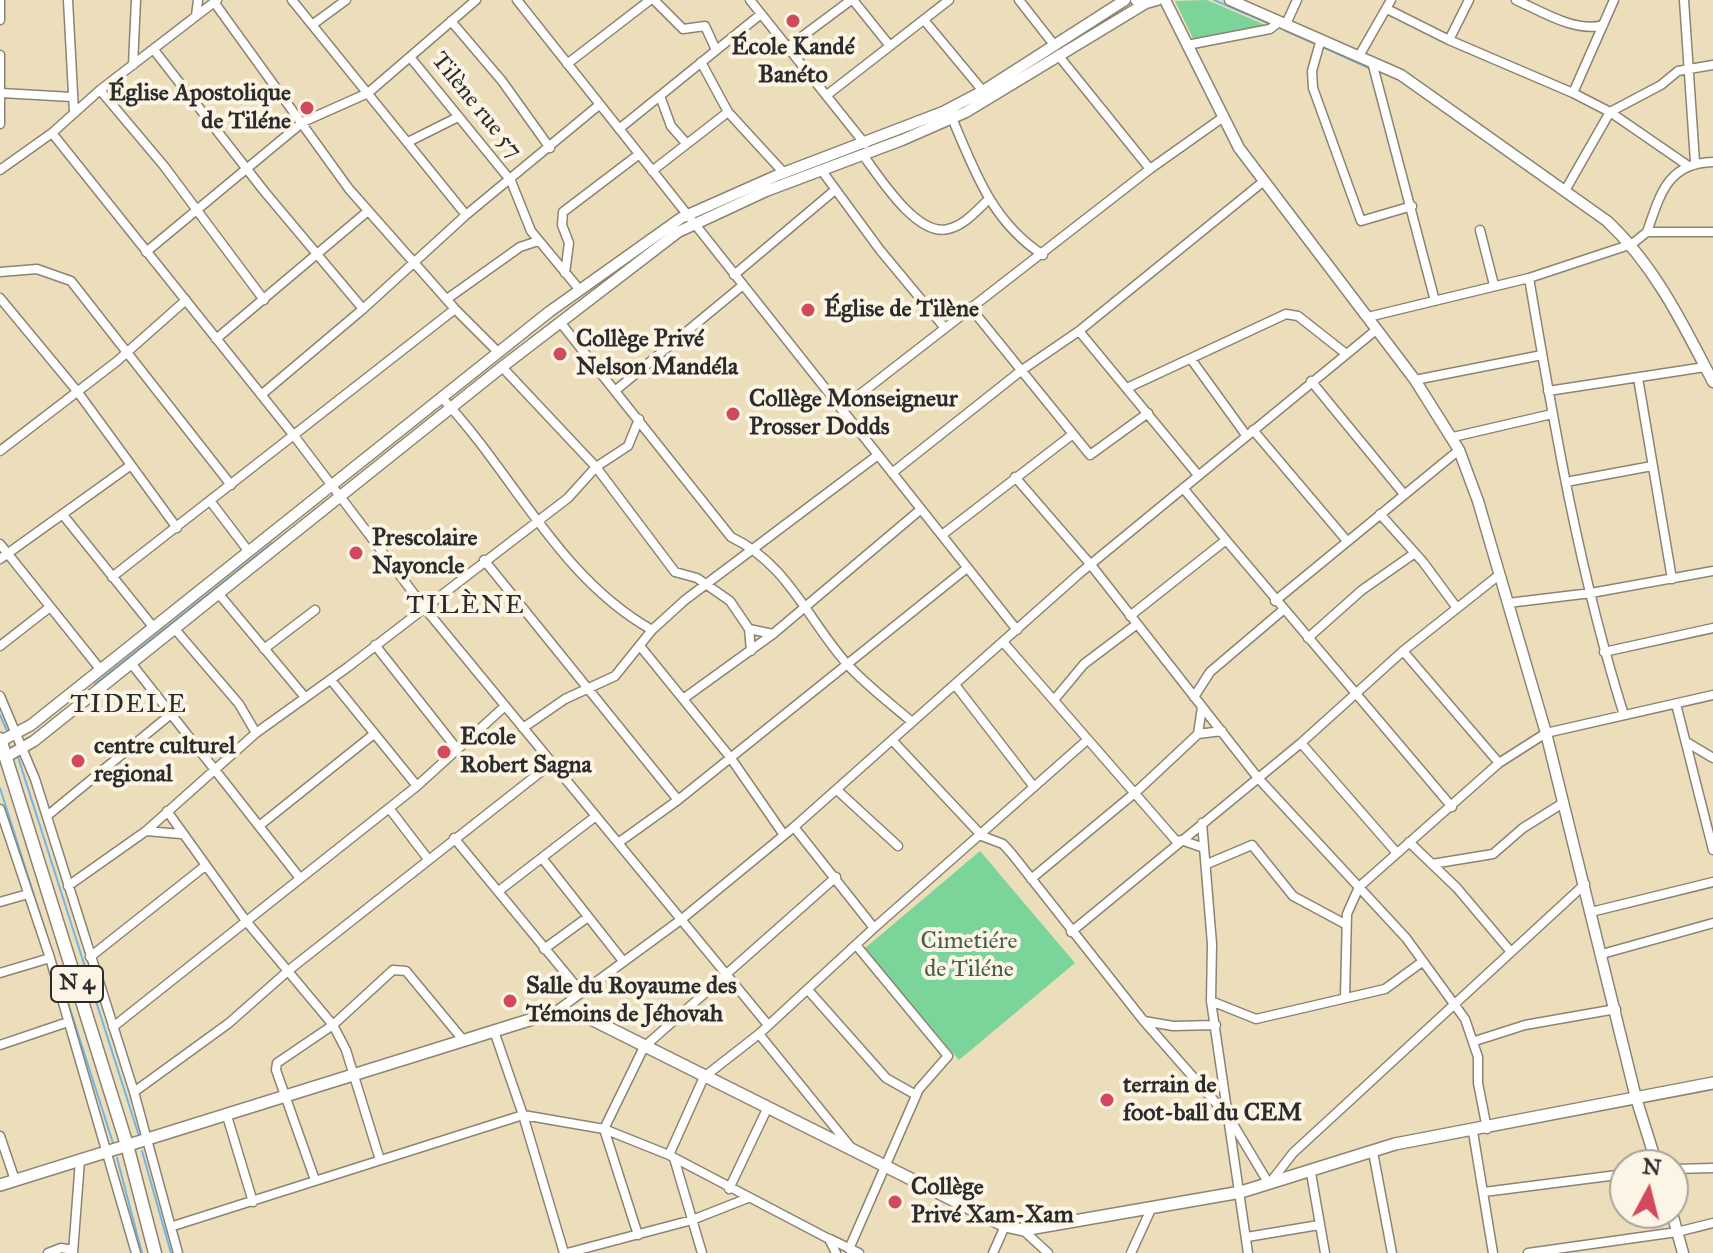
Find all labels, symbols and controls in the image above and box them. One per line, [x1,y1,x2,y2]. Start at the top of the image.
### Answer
marker: École Kandé Banéto [784,12,802,30]
place label: École Kandé Banéto [731,34,855,90]
street label: Tilène rue 57 [424,47,528,165]
place label: Église Apostolique de Tiléne [109,80,291,136]
marker: Église Apostolique de Tiléne [298,99,316,117]
place label: Église de Tilène [824,296,979,324]
marker: Église de Tilène [799,301,817,319]
place label: Collège Privé Nelson Mandéla [576,326,738,382]
marker: Collège Privé Nelson Mandéla [551,345,569,363]
place label: Collège Monseigneur Prosser Dodds [749,386,958,442]
marker: Collège Monseigneur Prosser Dodds [724,405,742,423]
place label: Prescolaire Nayoncle [372,525,478,581]
marker: Prescolaire Nayoncle [347,544,365,562]
district label: TILÈNE [406,591,526,623]
district label: TIDELE [70,690,188,722]
place label: Ecole Robert Sagna [460,724,592,780]
place label: centre culturel regional [94,733,235,789]
marker: Ecole Robert Sagna [435,743,453,761]
marker: centre culturel regional [69,752,87,770]
park label: Cimetiére de Tiléne [921,928,1017,984]
road number: N 4 [51,966,103,1002]
place label: Salle du Royaume des Témoins de Jéhovah [526,973,737,1029]
marker: Salle du Royaume des Témoins de Jéhovah [501,992,519,1010]
place label: terrain de foot-ball du CEM [1123,1072,1302,1128]
marker: terrain de foot-ball du CEM [1098,1091,1116,1109]
north arrow [1609,1149,1689,1229]
text: N [1641,1152,1663,1181]
place label: Collège Privé Xam-Xam [911,1174,1074,1230]
marker: Collège Privé Xam-Xam [886,1193,904,1211]

